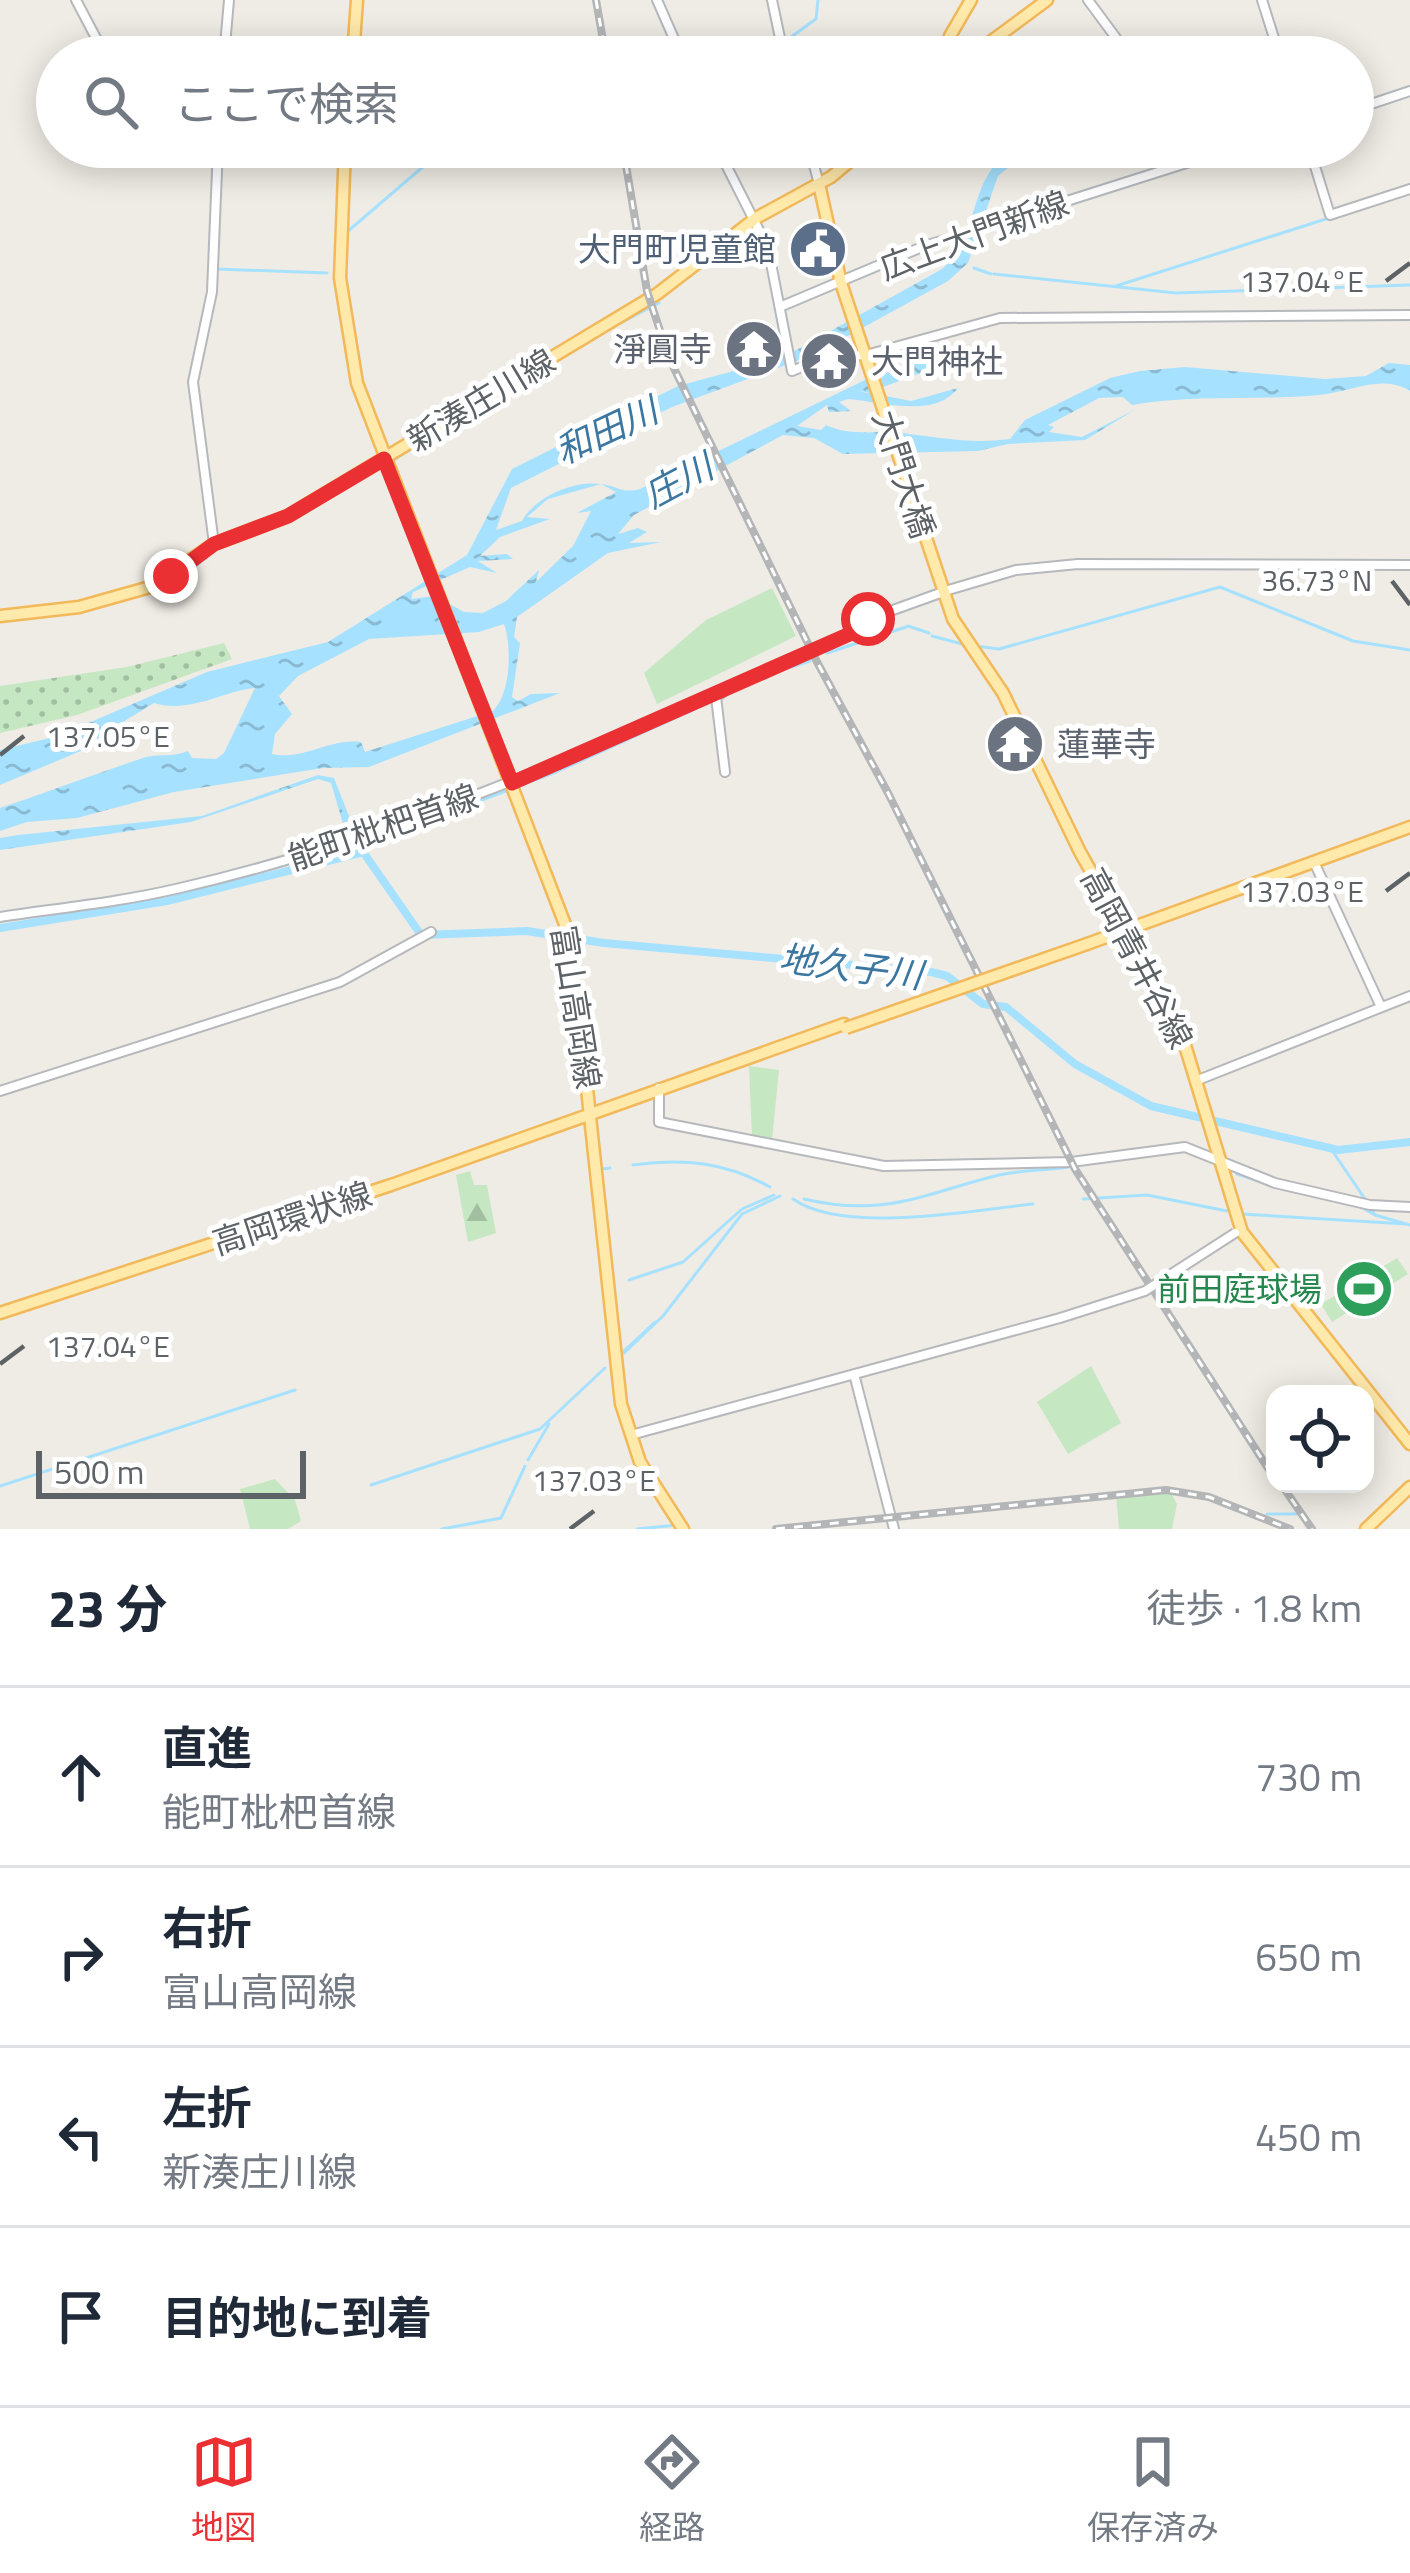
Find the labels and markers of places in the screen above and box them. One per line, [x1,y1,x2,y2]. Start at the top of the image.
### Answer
public building icon: 大門町児童館 [787,218,849,280]
place label: 大門町児童館 [578,224,776,274]
temple icon: 淨圓寺 [723,318,785,380]
place label: 淨圓寺 [613,324,712,374]
temple icon: 大門神社 [798,330,860,392]
place label: 大門神社 [871,336,1003,386]
temple icon: 蓮華寺 [984,713,1046,775]
place label: 蓮華寺 [1057,719,1156,769]
sports icon: 前田庭球場 [1333,1258,1395,1320]
place label: 前田庭球場 [1157,1264,1322,1314]

